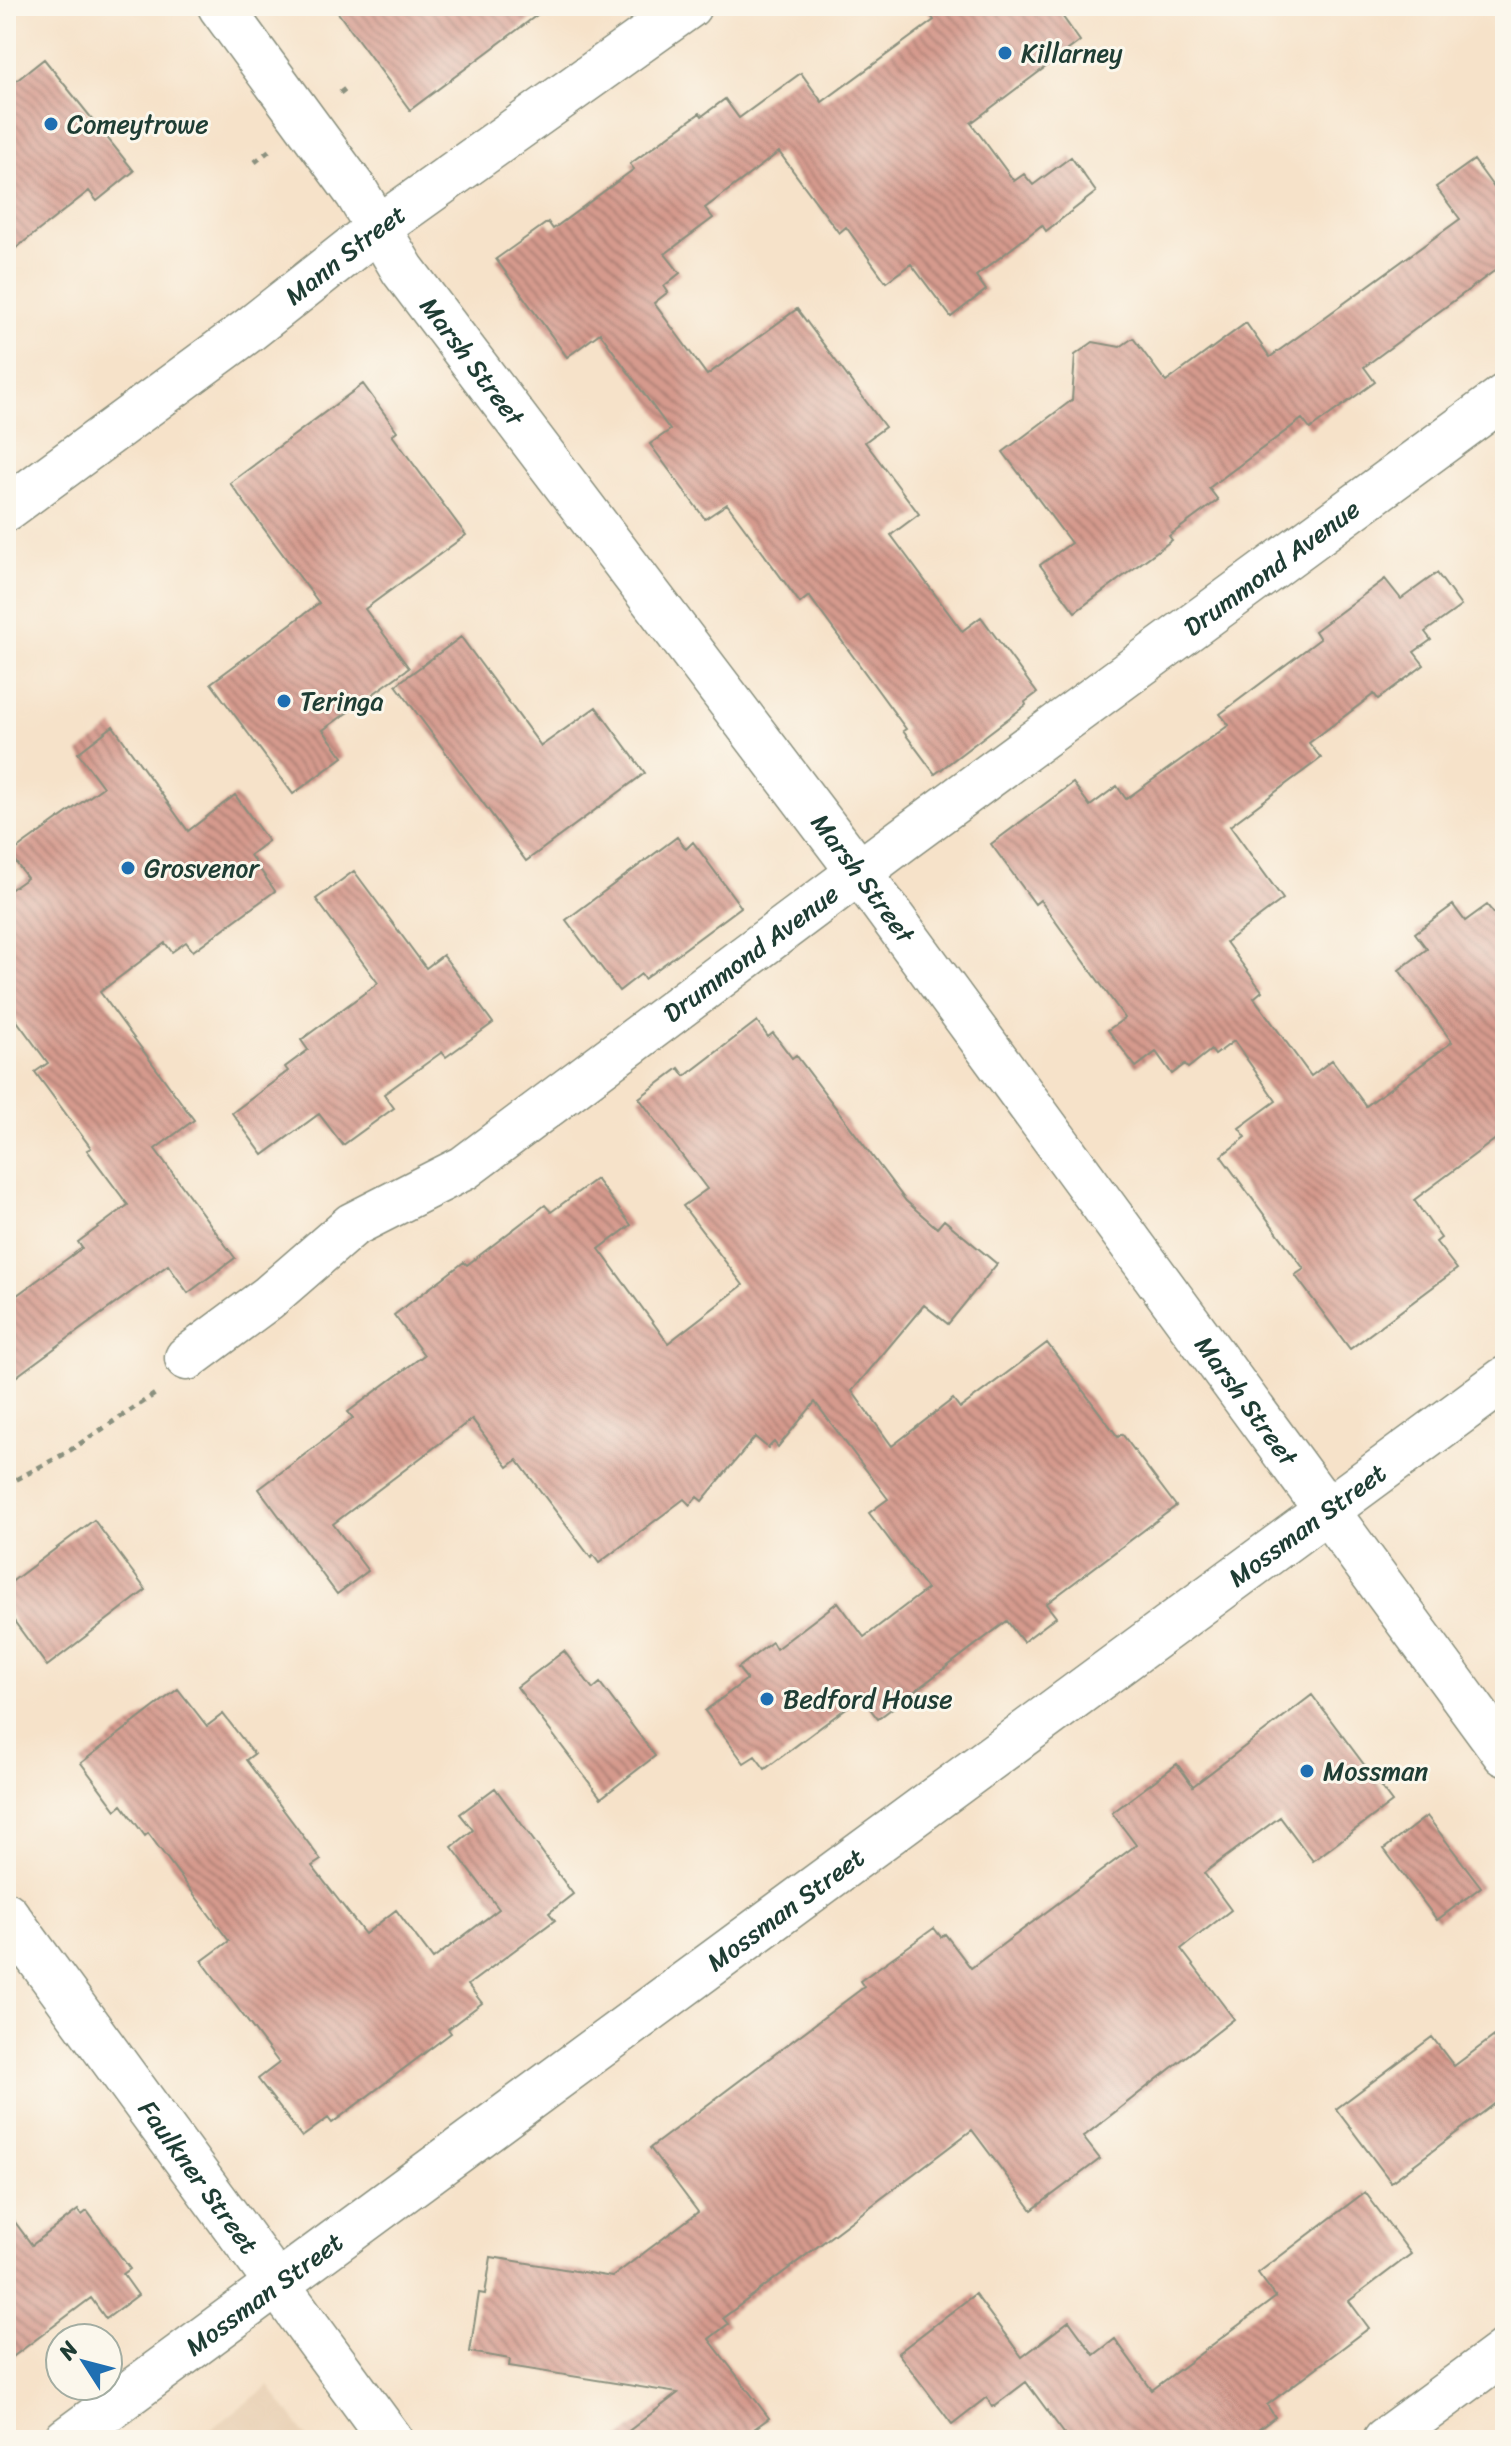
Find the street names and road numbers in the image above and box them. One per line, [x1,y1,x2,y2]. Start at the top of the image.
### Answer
street label: Mann Street [274,192,416,317]
street label: Marsh Street [408,286,538,437]
street label: Drummond Avenue [1173,487,1370,649]
street label: Marsh Street [799,803,928,954]
street label: Drummond Avenue [653,872,849,1035]
street label: Marsh Street [1182,1325,1311,1477]
street label: Mossman Street [1218,1451,1396,1599]
street label: Mossman Street [696,1835,875,1984]
street label: Faulkner Street [126,2090,271,2264]
street label: Mossman Street [175,2220,353,2368]

